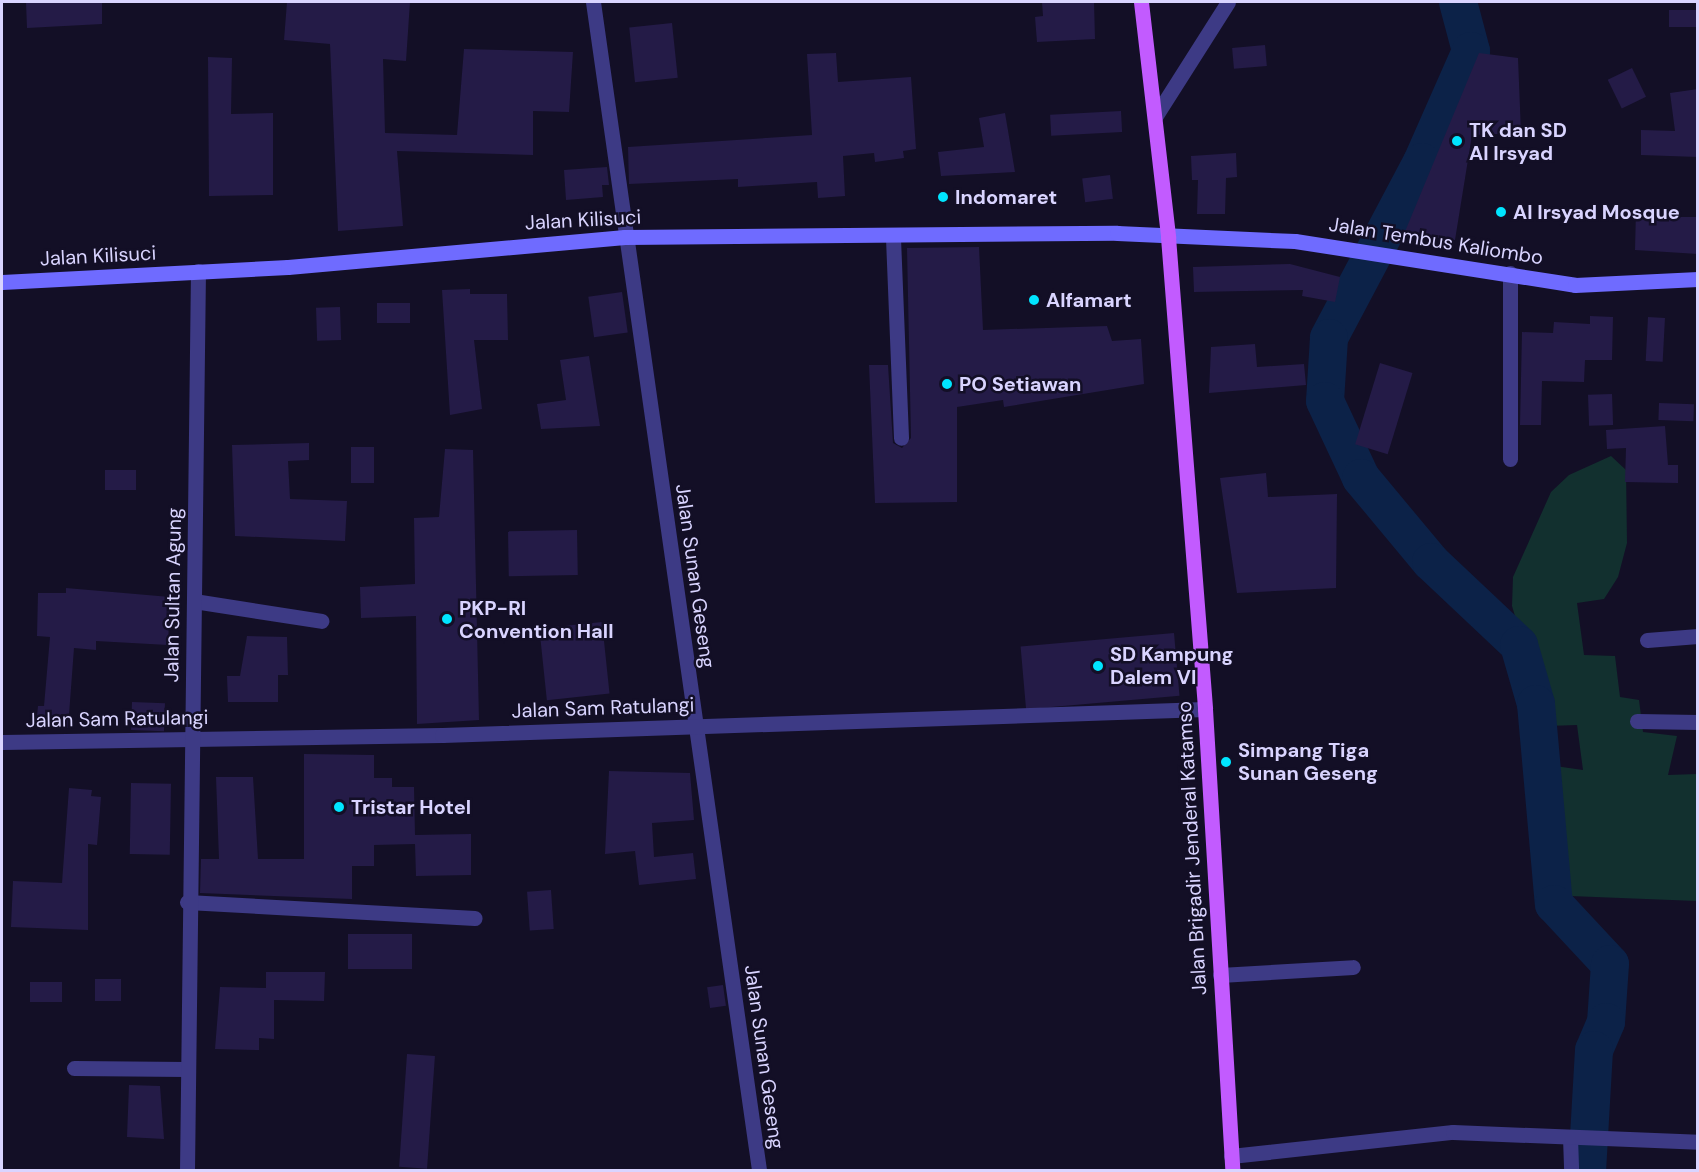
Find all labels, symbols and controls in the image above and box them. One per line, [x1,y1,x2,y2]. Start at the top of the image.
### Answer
place label: TK dan SD Al Irsyad [1469,118,1567,165]
marker: TK dan SD Al Irsyad [1450,134,1464,148]
place label: Indomaret [955,185,1057,209]
marker: Indomaret [936,190,950,204]
place label: Al Irsyad Mosque [1513,200,1680,224]
street label: Jalan Kilisuci [524,205,642,235]
marker: Al Irsyad Mosque [1494,205,1508,219]
street label: Jalan Tembus Kaliombo [1327,212,1545,270]
street label: Jalan Kilisuci [39,241,157,271]
place label: Alfamart [1046,288,1132,312]
marker: Alfamart [1027,293,1041,307]
place label: PO Setiawan [959,372,1081,396]
marker: PO Setiawan [940,377,954,391]
street label: Jalan Sunan Geseng [670,482,720,670]
street label: Jalan Sultan Agung [159,507,187,683]
place label: PKP-RI Convention Hall [459,596,613,643]
marker: PKP-RI Convention Hall [440,612,454,626]
place label: SD Kampung Dalem VI [1110,642,1233,689]
marker: SD Kampung Dalem VI [1091,659,1105,673]
street label: Jalan Sam Ratulangi [511,693,695,723]
street label: Jalan Brigadir Jenderal Katamso [1172,700,1212,996]
street label: Jalan Sam Ratulangi [25,705,209,733]
place label: Simpang Tiga Sunan Geseng [1238,738,1378,785]
marker: Simpang Tiga Sunan Geseng [1219,755,1233,769]
place label: Tristar Hotel [351,795,471,819]
marker: Tristar Hotel [332,800,346,814]
street label: Jalan Sunan Geseng [739,963,789,1151]

